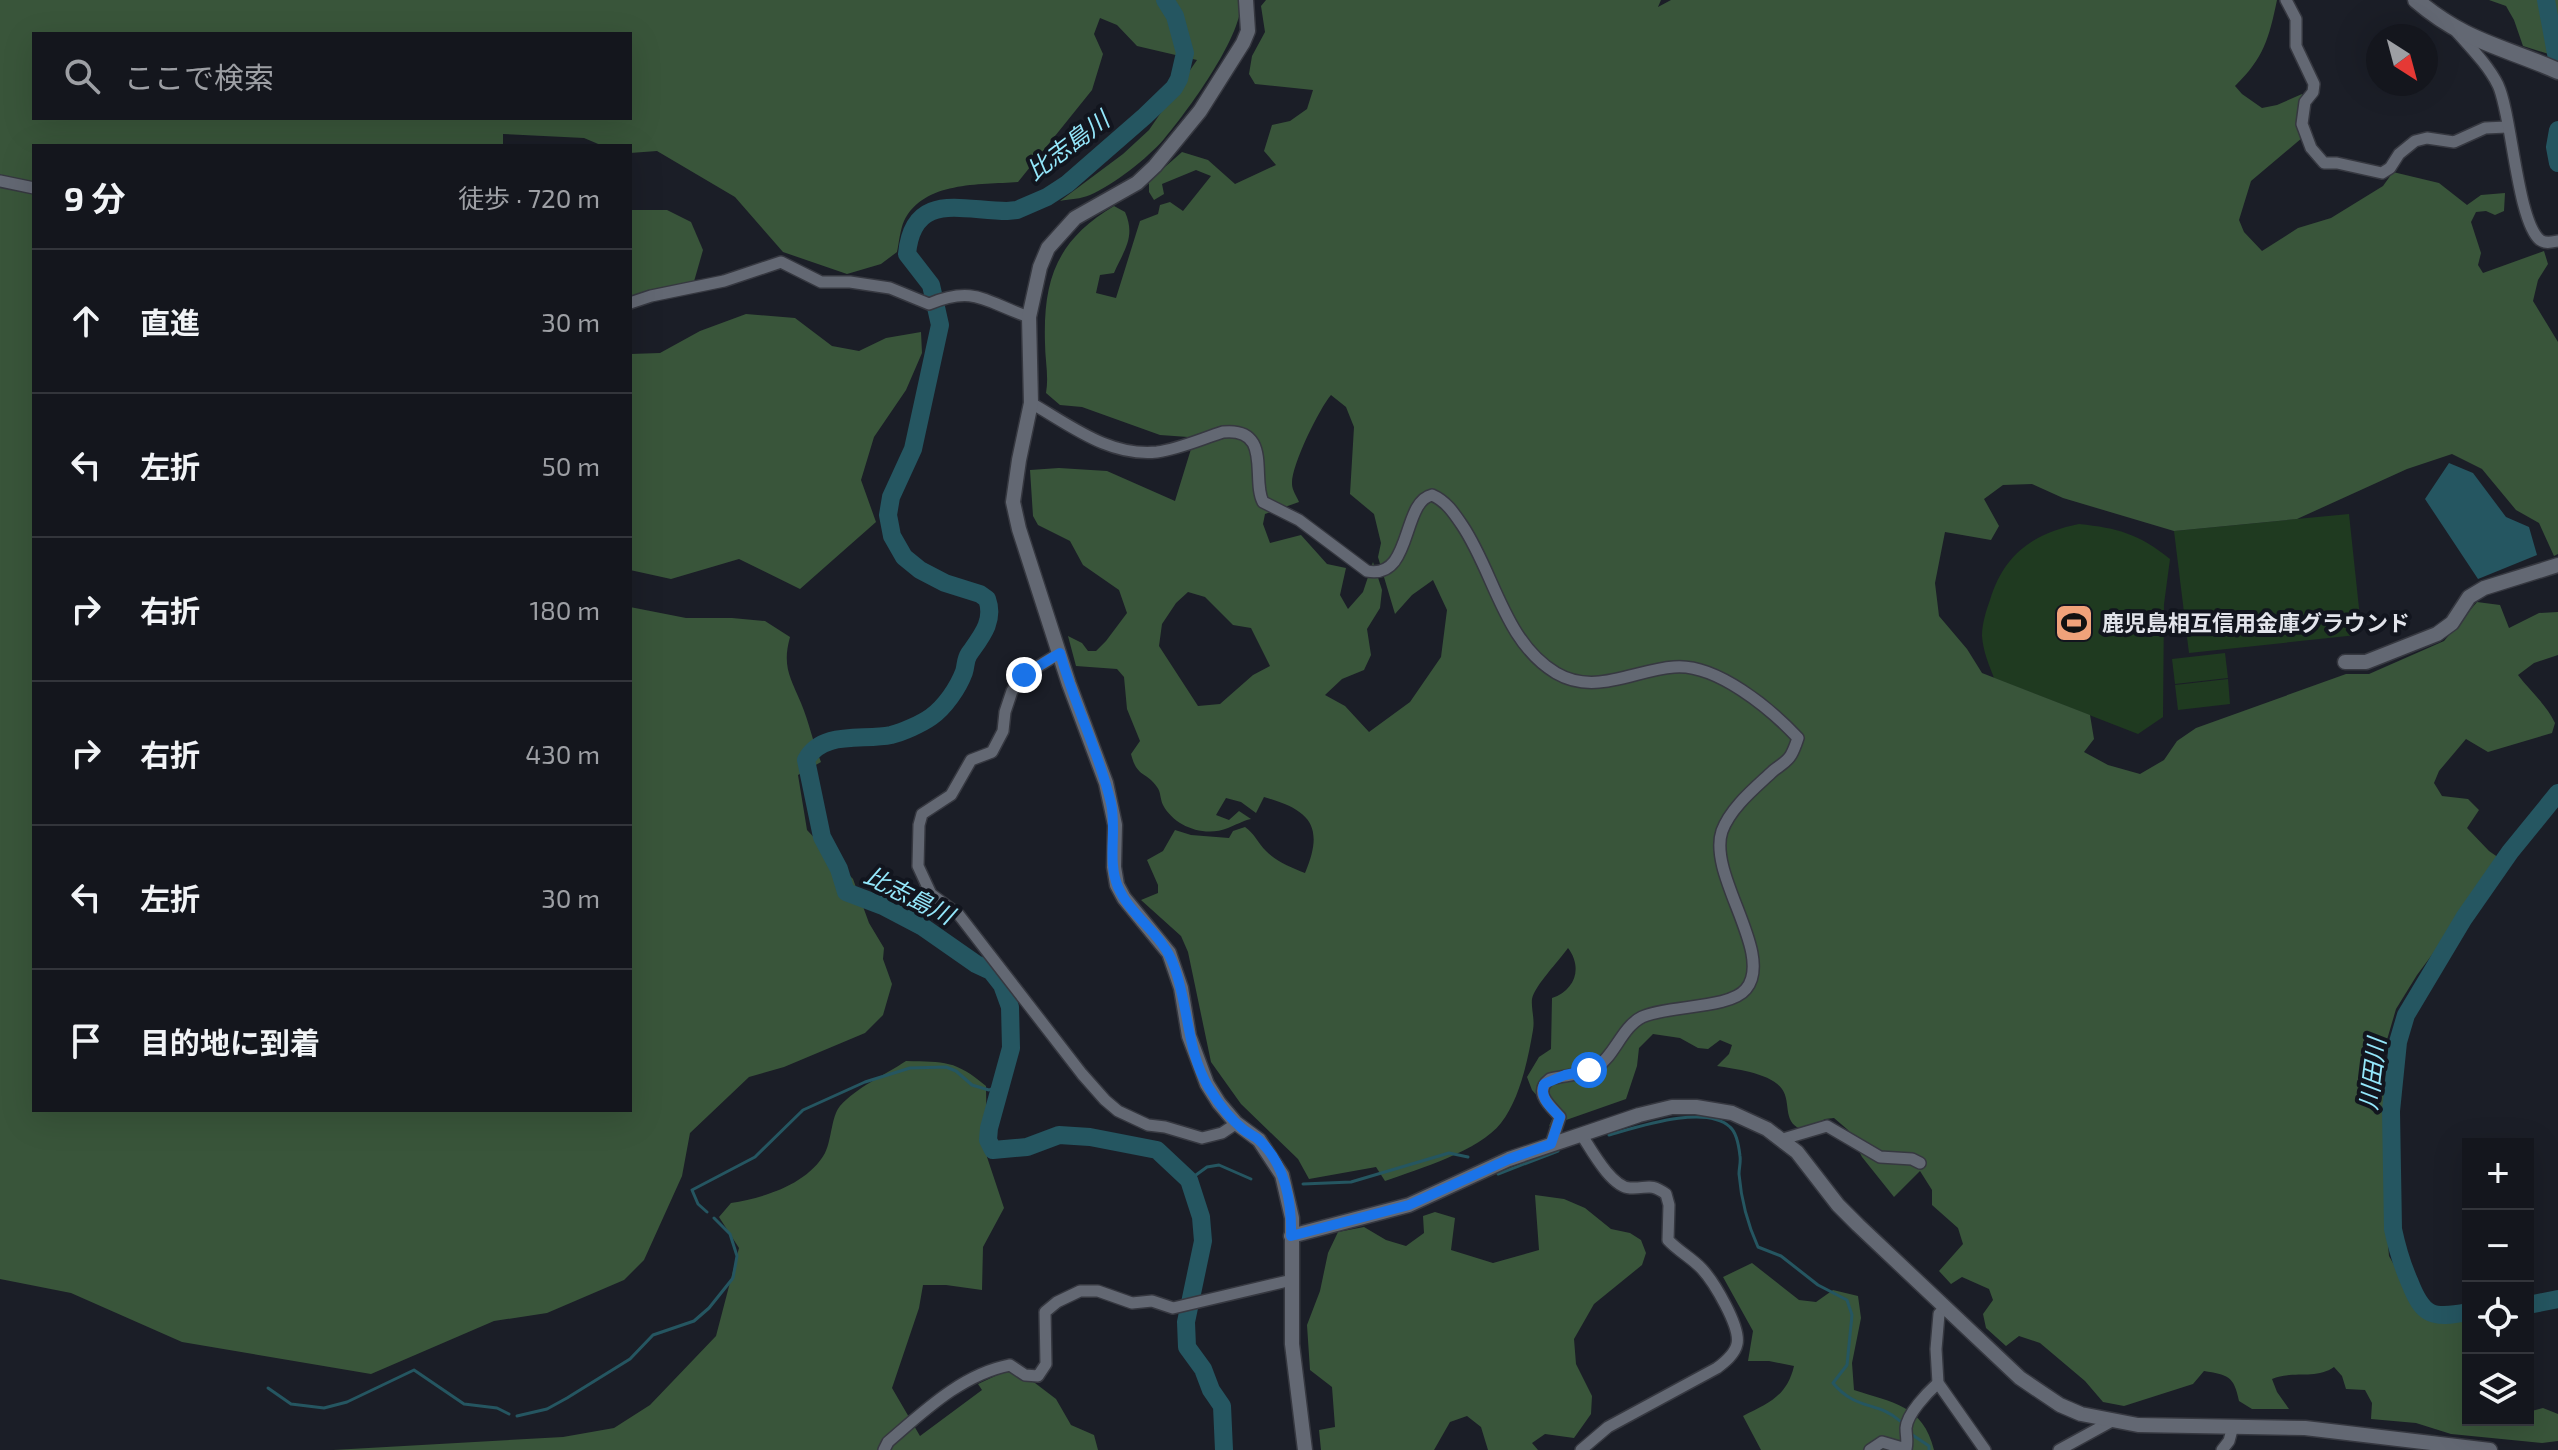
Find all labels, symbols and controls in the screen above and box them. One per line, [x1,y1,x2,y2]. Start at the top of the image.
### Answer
north arrow [2366,24,2438,96]
search box [32,32,632,120]
icon: search [60,54,104,98]
text: ここで検索 [124,59,274,95]
water label: 比志島川 [1020,103,1117,185]
text: 9 分 [64,177,125,218]
text: 徒歩 · 720 m [458,182,600,213]
icon: ahead [64,299,108,343]
text: 直進 [140,304,200,340]
text: 30 m [541,306,600,337]
icon: left [64,443,108,487]
text: 左折 [140,448,200,484]
text: 50 m [542,450,600,481]
icon: right [64,587,108,631]
text: 右折 [140,592,200,628]
text: 180 m [530,594,600,625]
sports icon: 鹿児島相互信用金庫グラウンド [2053,602,2095,644]
place label: 鹿児島相互信用金庫グラウンド [2102,609,2410,635]
route end [1006,657,1042,693]
icon: right [64,731,108,775]
text: 右折 [140,736,200,772]
text: 430 m [525,738,600,769]
water label: 比志島川 [860,860,962,931]
icon: left [64,875,108,919]
text: 左折 [140,880,200,916]
text: 30 m [541,882,600,913]
icon: arrive [64,1019,108,1063]
text: 目的地に到着 [140,1024,320,1060]
water label: 川田川 [2353,1033,2391,1111]
route start [1571,1052,1607,1088]
map controls [2462,1138,2534,1426]
button: + [2462,1138,2534,1210]
button: − [2462,1210,2534,1282]
button: locate [2462,1282,2534,1354]
button: layers [2462,1354,2534,1426]

